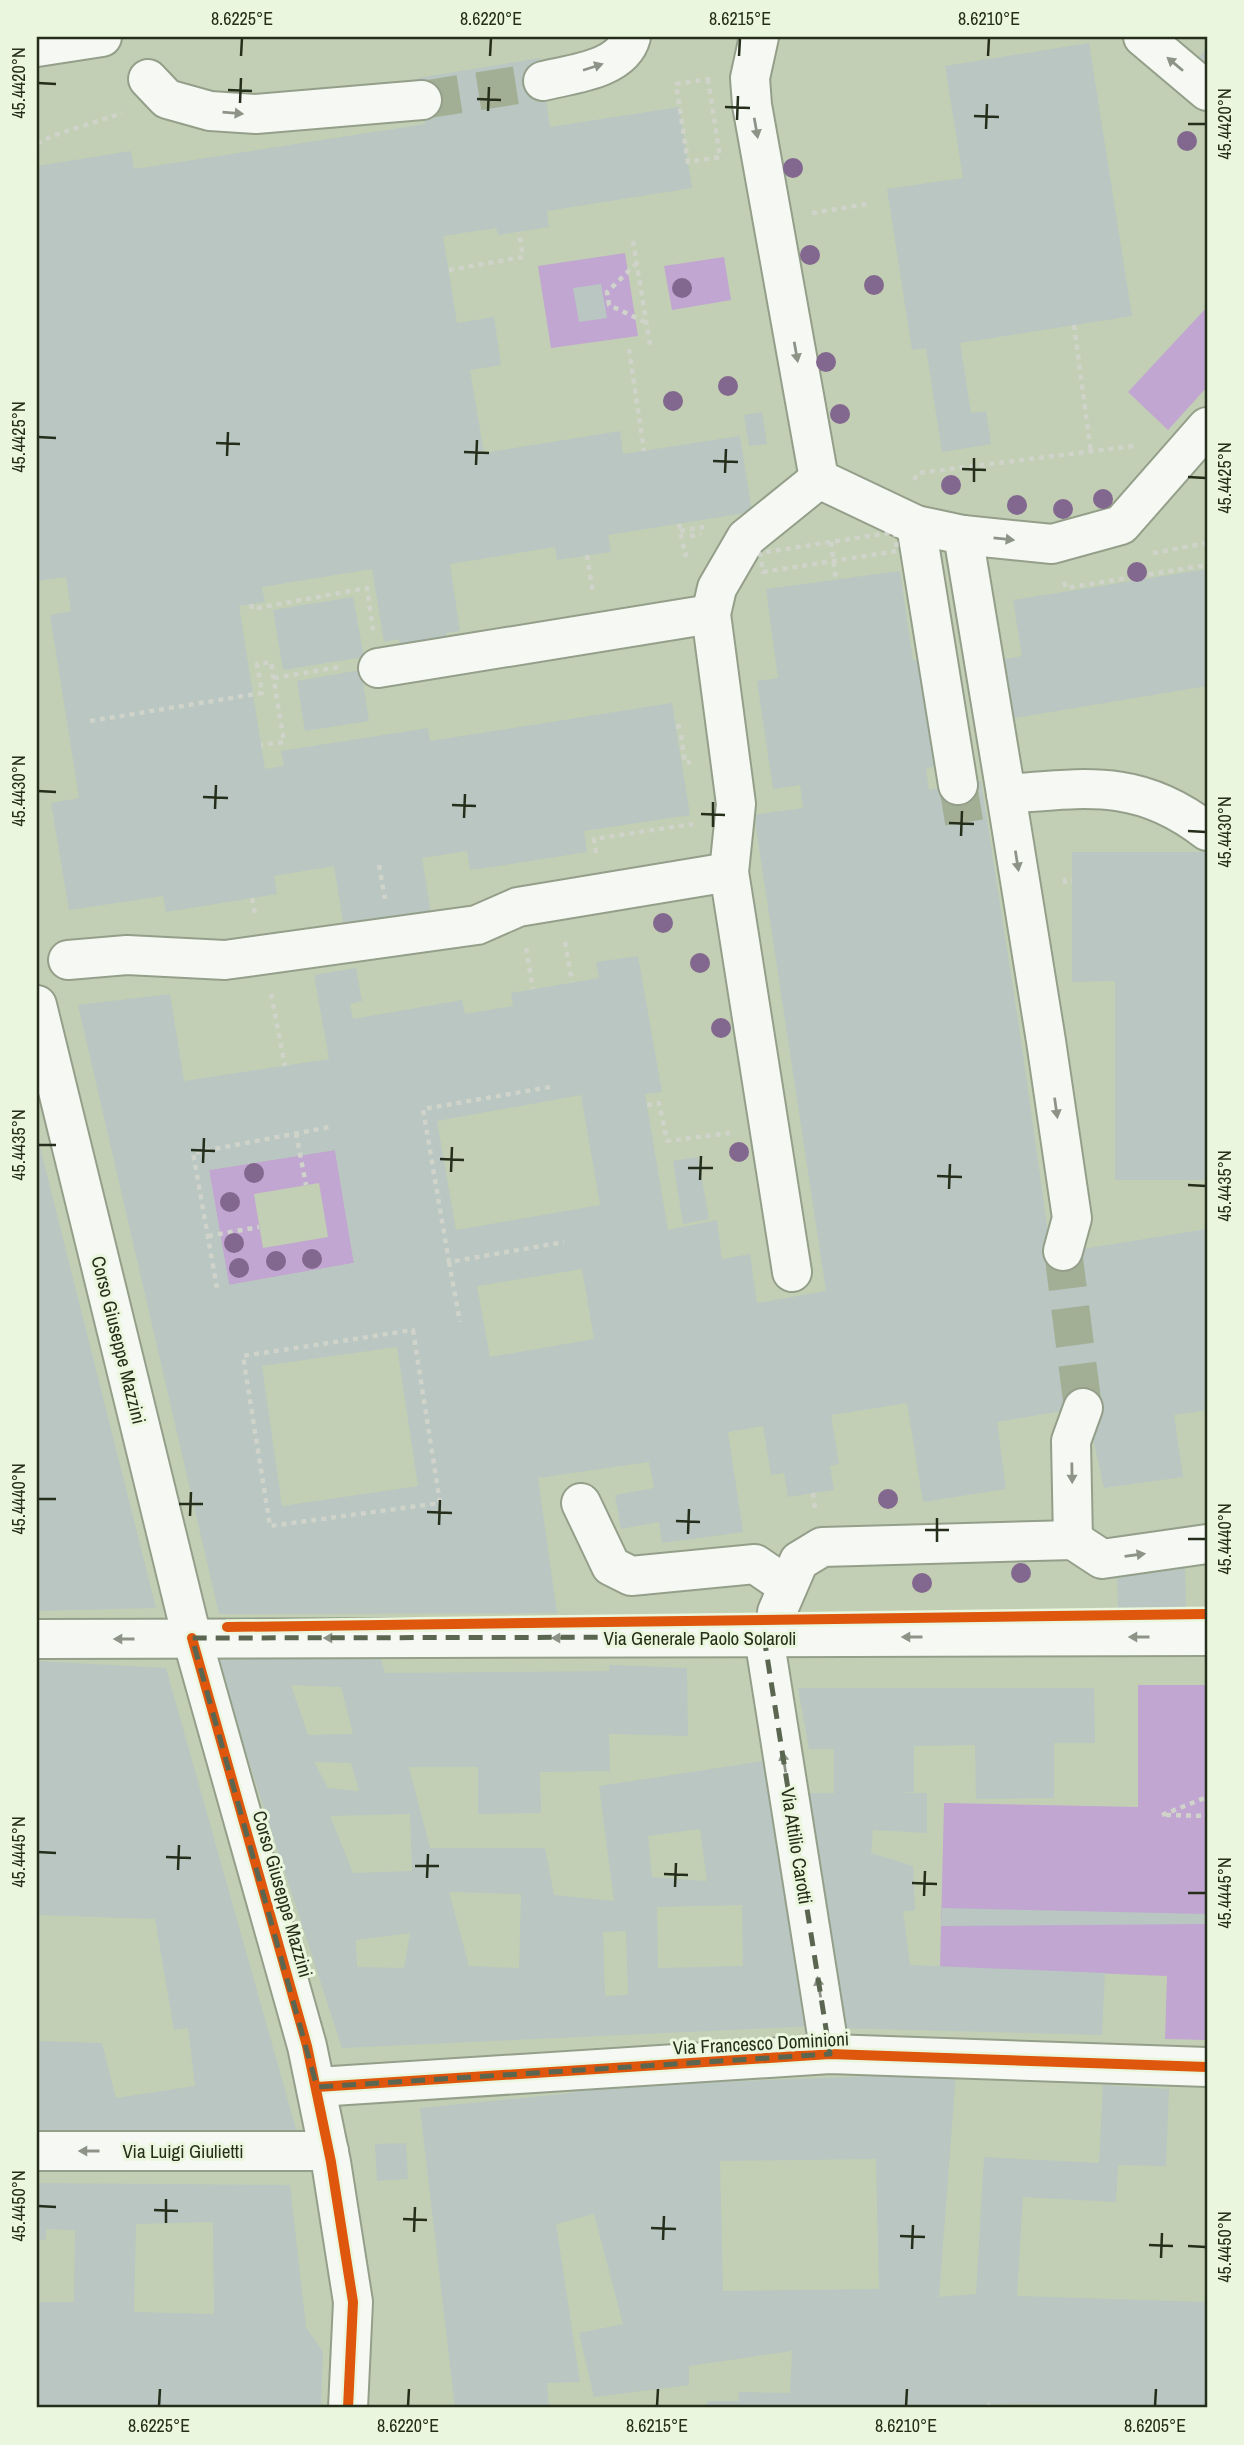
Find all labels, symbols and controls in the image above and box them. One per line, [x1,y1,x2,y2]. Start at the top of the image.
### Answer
text: 8.6225°E [211,6,273,31]
text: 8.6220°E [460,6,522,31]
text: 8.6215°E [709,6,771,31]
text: 8.6210°E [958,6,1020,31]
text: 45.4420°N [6,47,31,119]
one-way arrow [1167,57,1184,72]
one-way arrow [583,62,604,72]
text: 45.4420°N [1212,88,1237,160]
one-way arrow [222,108,244,119]
one-way arrow [750,117,761,139]
one-way arrow [791,341,802,363]
text: 45.4425°N [6,401,31,473]
text: 45.4425°N [1212,442,1237,514]
one-way arrow [993,534,1015,545]
text: 45.4430°N [6,755,31,827]
text: 45.4430°N [1212,796,1237,868]
one-way arrow [1012,850,1023,872]
one-way arrow [1051,1097,1062,1119]
text: 45.4435°N [6,1109,31,1181]
text: 45.4435°N [1212,1150,1237,1222]
street label: Corso Giuseppe Mazzini [86,1253,152,1427]
one-way arrow [1066,1462,1077,1484]
text: 45.4440°N [6,1463,31,1535]
text: 45.4440°N [1212,1503,1237,1575]
one-way arrow [1124,1549,1146,1560]
street label: Via Generale Paolo Solaroli [604,1625,796,1651]
one-way arrow [900,1631,922,1643]
one-way arrow [1128,1631,1150,1643]
one-way arrow [323,1632,345,1644]
one-way arrow [550,1632,572,1644]
one-way arrow [113,1633,135,1645]
one-way arrow [778,1751,789,1773]
street label: Via Attilio Carotti [775,1786,819,1906]
street label: Corso Giuseppe Mazzini [247,1808,319,1980]
text: 45.4445°N [6,1816,31,1888]
text: 45.4445°N [1212,1857,1237,1929]
one-way arrow [813,1976,824,1998]
street label: Via Francesco Dominioni [672,2025,850,2061]
street label: Via Luigi Giulietti [122,2138,244,2164]
one-way arrow [78,2145,100,2157]
text: 45.4450°N [6,2170,31,2242]
text: 45.4450°N [1212,2211,1237,2283]
text: 8.6225°E [128,2413,190,2438]
text: 8.6220°E [377,2413,439,2438]
text: 8.6215°E [626,2413,688,2438]
text: 8.6210°E [875,2413,937,2438]
text: 8.6205°E [1124,2413,1186,2438]

